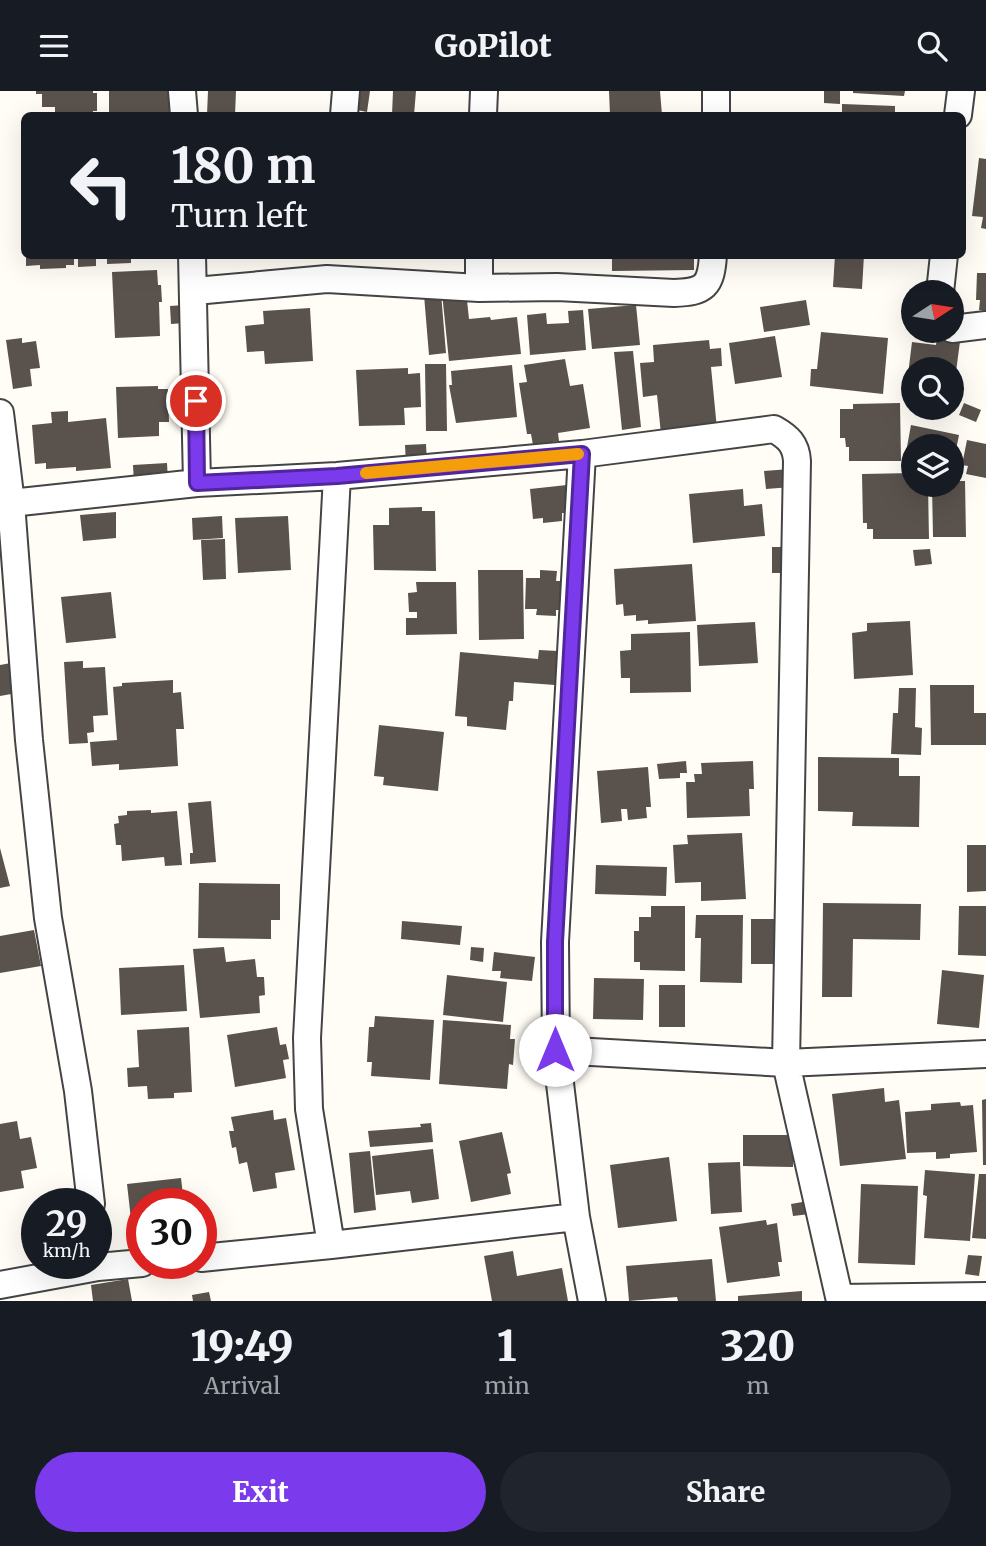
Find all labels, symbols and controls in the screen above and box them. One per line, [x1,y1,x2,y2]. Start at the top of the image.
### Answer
text: GoPilot [434,26,552,66]
icon: menu [35,27,73,65]
icon: search [913,27,951,65]
text: 180 m [171,135,316,196]
icon: left [56,140,147,231]
text: Turn left [171,196,308,236]
north arrow [901,280,964,343]
map controls [901,280,964,497]
button: search [901,357,964,420]
pin [166,371,226,431]
icon: arrive [177,382,215,420]
button: layers [901,434,964,497]
position arrow [518,1013,592,1087]
speed limit sign: 30 [126,1188,217,1279]
text: 29 [46,1202,87,1246]
text: km/h [43,1239,90,1262]
text: 19:49 [191,1320,294,1372]
text: 1 [497,1320,517,1372]
text: 320 [720,1320,795,1372]
text: Arrival [204,1371,280,1400]
text: min [484,1371,530,1400]
text: m [746,1371,769,1400]
button: Exit [35,1452,486,1532]
button: Share [500,1452,951,1532]

